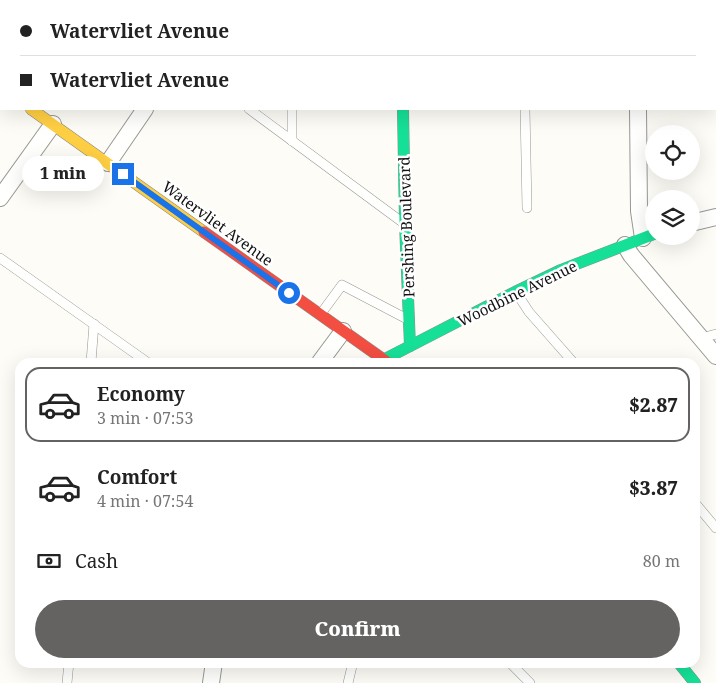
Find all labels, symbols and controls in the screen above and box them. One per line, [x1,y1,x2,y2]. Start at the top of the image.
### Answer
text: Watervliet Avenue [50,18,229,44]
text: Watervliet Avenue [50,67,229,93]
map controls [645,125,700,245]
button: locate [645,125,700,180]
callout: 1 min [23,156,106,192]
street label: Pershing Boulevard [394,156,418,298]
text: 1 min [40,162,86,184]
route end [112,163,134,185]
street label: Watervliet Avenue [159,176,277,270]
button: layers [645,190,700,245]
street label: Woodbine Avenue [454,255,580,331]
route start [278,282,300,304]
text: Economy [97,381,185,407]
icon: car [37,382,82,427]
text: $2.87 [629,392,678,418]
text: 3 min · 07:53 [97,407,193,429]
text: Comfort [97,464,177,490]
icon: car [37,465,82,510]
text: $3.87 [629,475,678,501]
text: 4 min · 07:54 [97,490,193,512]
icon: cash [35,547,63,575]
text: Cash [75,548,118,574]
text: 80 m [643,550,680,572]
button: Confirm [35,600,680,658]

